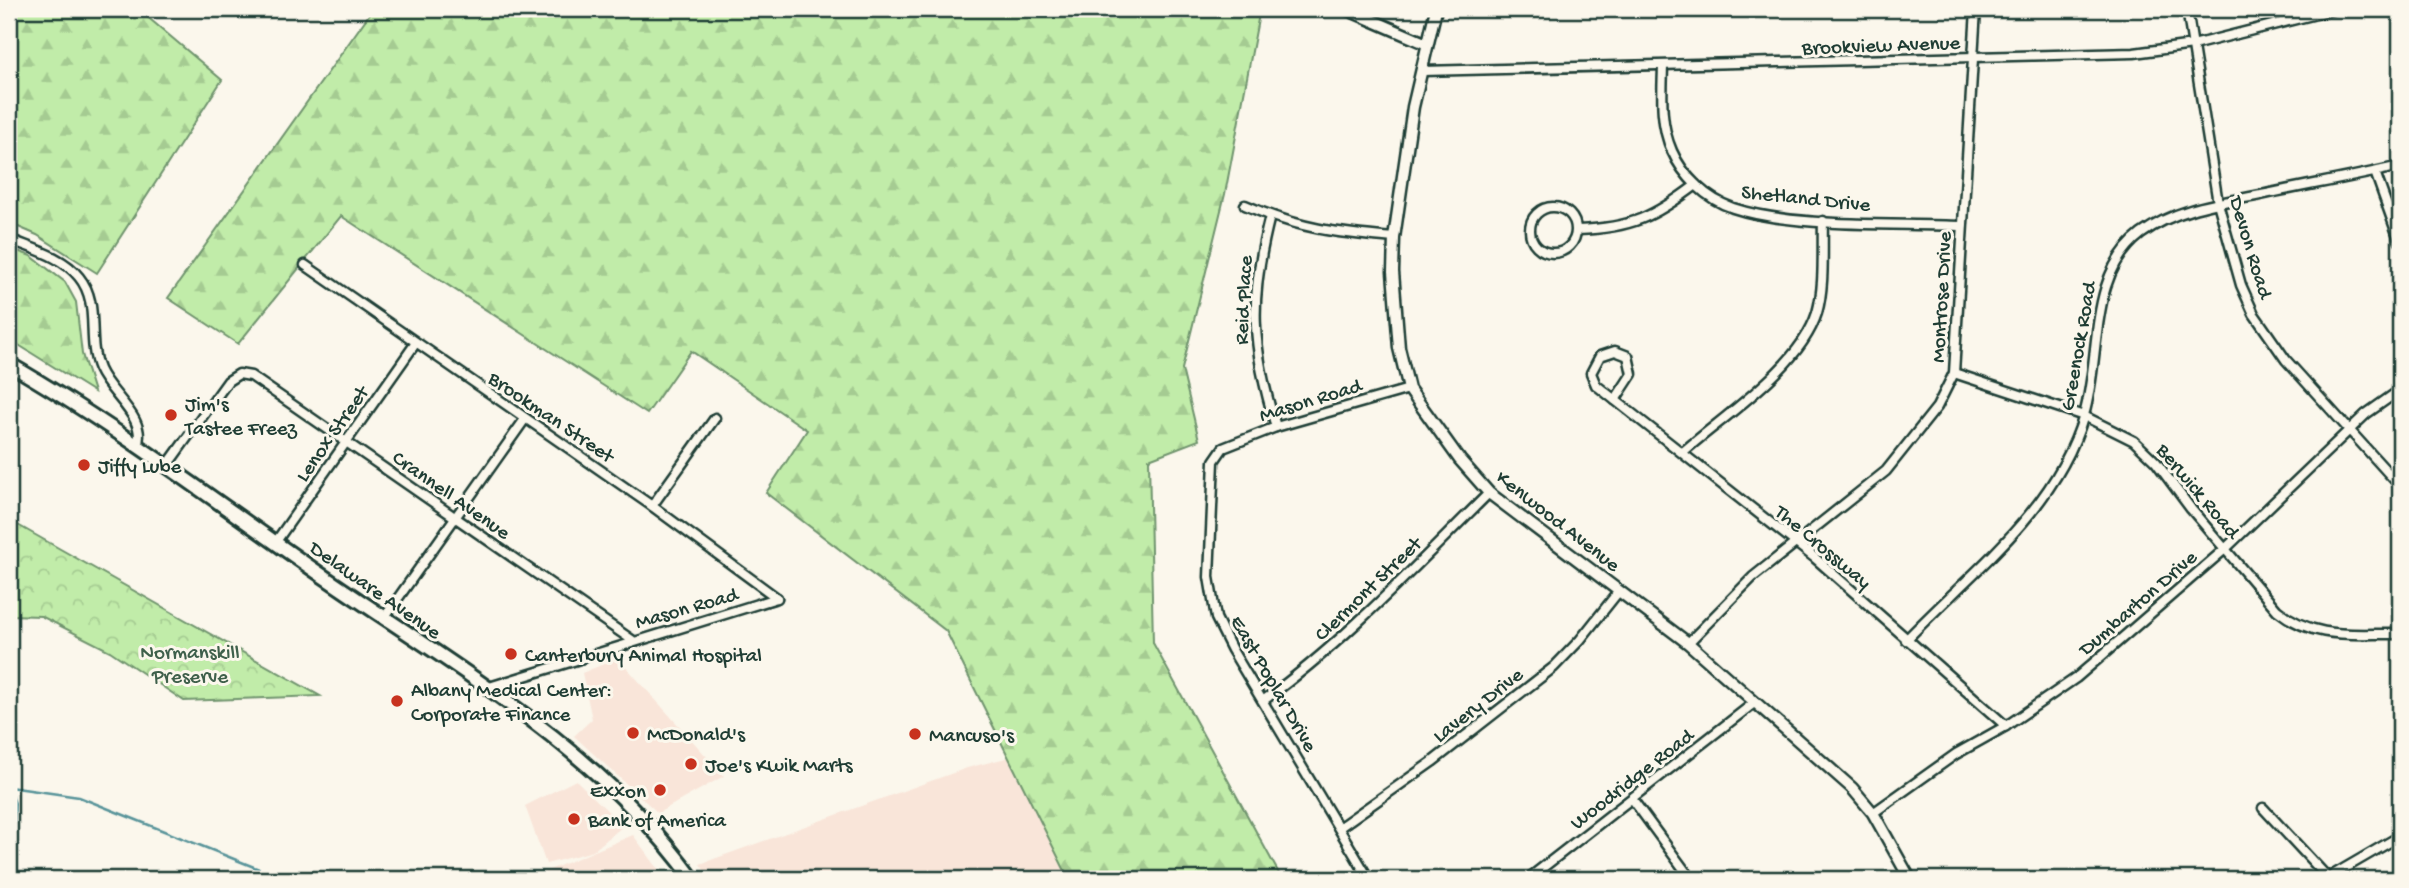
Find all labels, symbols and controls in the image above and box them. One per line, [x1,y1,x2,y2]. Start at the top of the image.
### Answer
street label: Brookview Avenue [1801,32,1962,63]
street label: Shetland Drive [1740,181,1873,220]
street label: Devon Road [2221,192,2277,304]
street label: Montrose Drive [1928,230,1959,364]
street label: Reid Place [1231,254,1260,346]
street label: Greenock Road [2057,278,2104,413]
street label: Brookman Street [481,367,620,472]
street label: Mason Road [1257,374,1367,430]
street label: Lenox Street [292,380,377,488]
place label: Jim's Tastee Freez [184,394,298,443]
marker: Jim's Tastee Freez [163,407,179,423]
street label: Berwick Road [2148,439,2245,546]
street label: Crannell Avenue [386,447,515,548]
place label: Jiffy Lube [98,456,182,481]
marker: Jiffy Lube [76,457,92,473]
street label: Kenwood Avenue [1490,466,1625,580]
street label: The Crossway [1768,500,1875,596]
street label: Clermont Street [1311,531,1430,648]
street label: Delaware Avenue [302,536,446,647]
street label: Dumbarton Drive [2073,546,2205,664]
street label: Mason Road [633,583,743,637]
street label: East Poplar Drive [1223,612,1322,758]
park label: Normanskill Preserve [140,642,240,691]
place label: Canterbury Animal Hospital [525,645,762,670]
marker: Canterbury Animal Hospital [503,646,519,662]
street label: Lavery Drive [1429,663,1530,750]
place label: Albany Medical Center: Corporate Finance [411,680,612,729]
marker: Albany Medical Center: Corporate Finance [389,693,405,709]
place label: McDonald's [647,724,746,749]
street label: Woodridge Road [1566,724,1701,837]
marker: McDonald's [625,725,641,741]
place label: Mancuso's [929,725,1015,750]
marker: Mancuso's [907,726,923,742]
place label: Joe's Kwik Marts [705,755,854,780]
marker: Joe's Kwik Marts [683,756,699,772]
place label: Exxon [590,781,646,806]
marker: Exxon [652,782,668,798]
place label: Bank of America [587,810,727,835]
marker: Bank of America [566,811,582,827]

